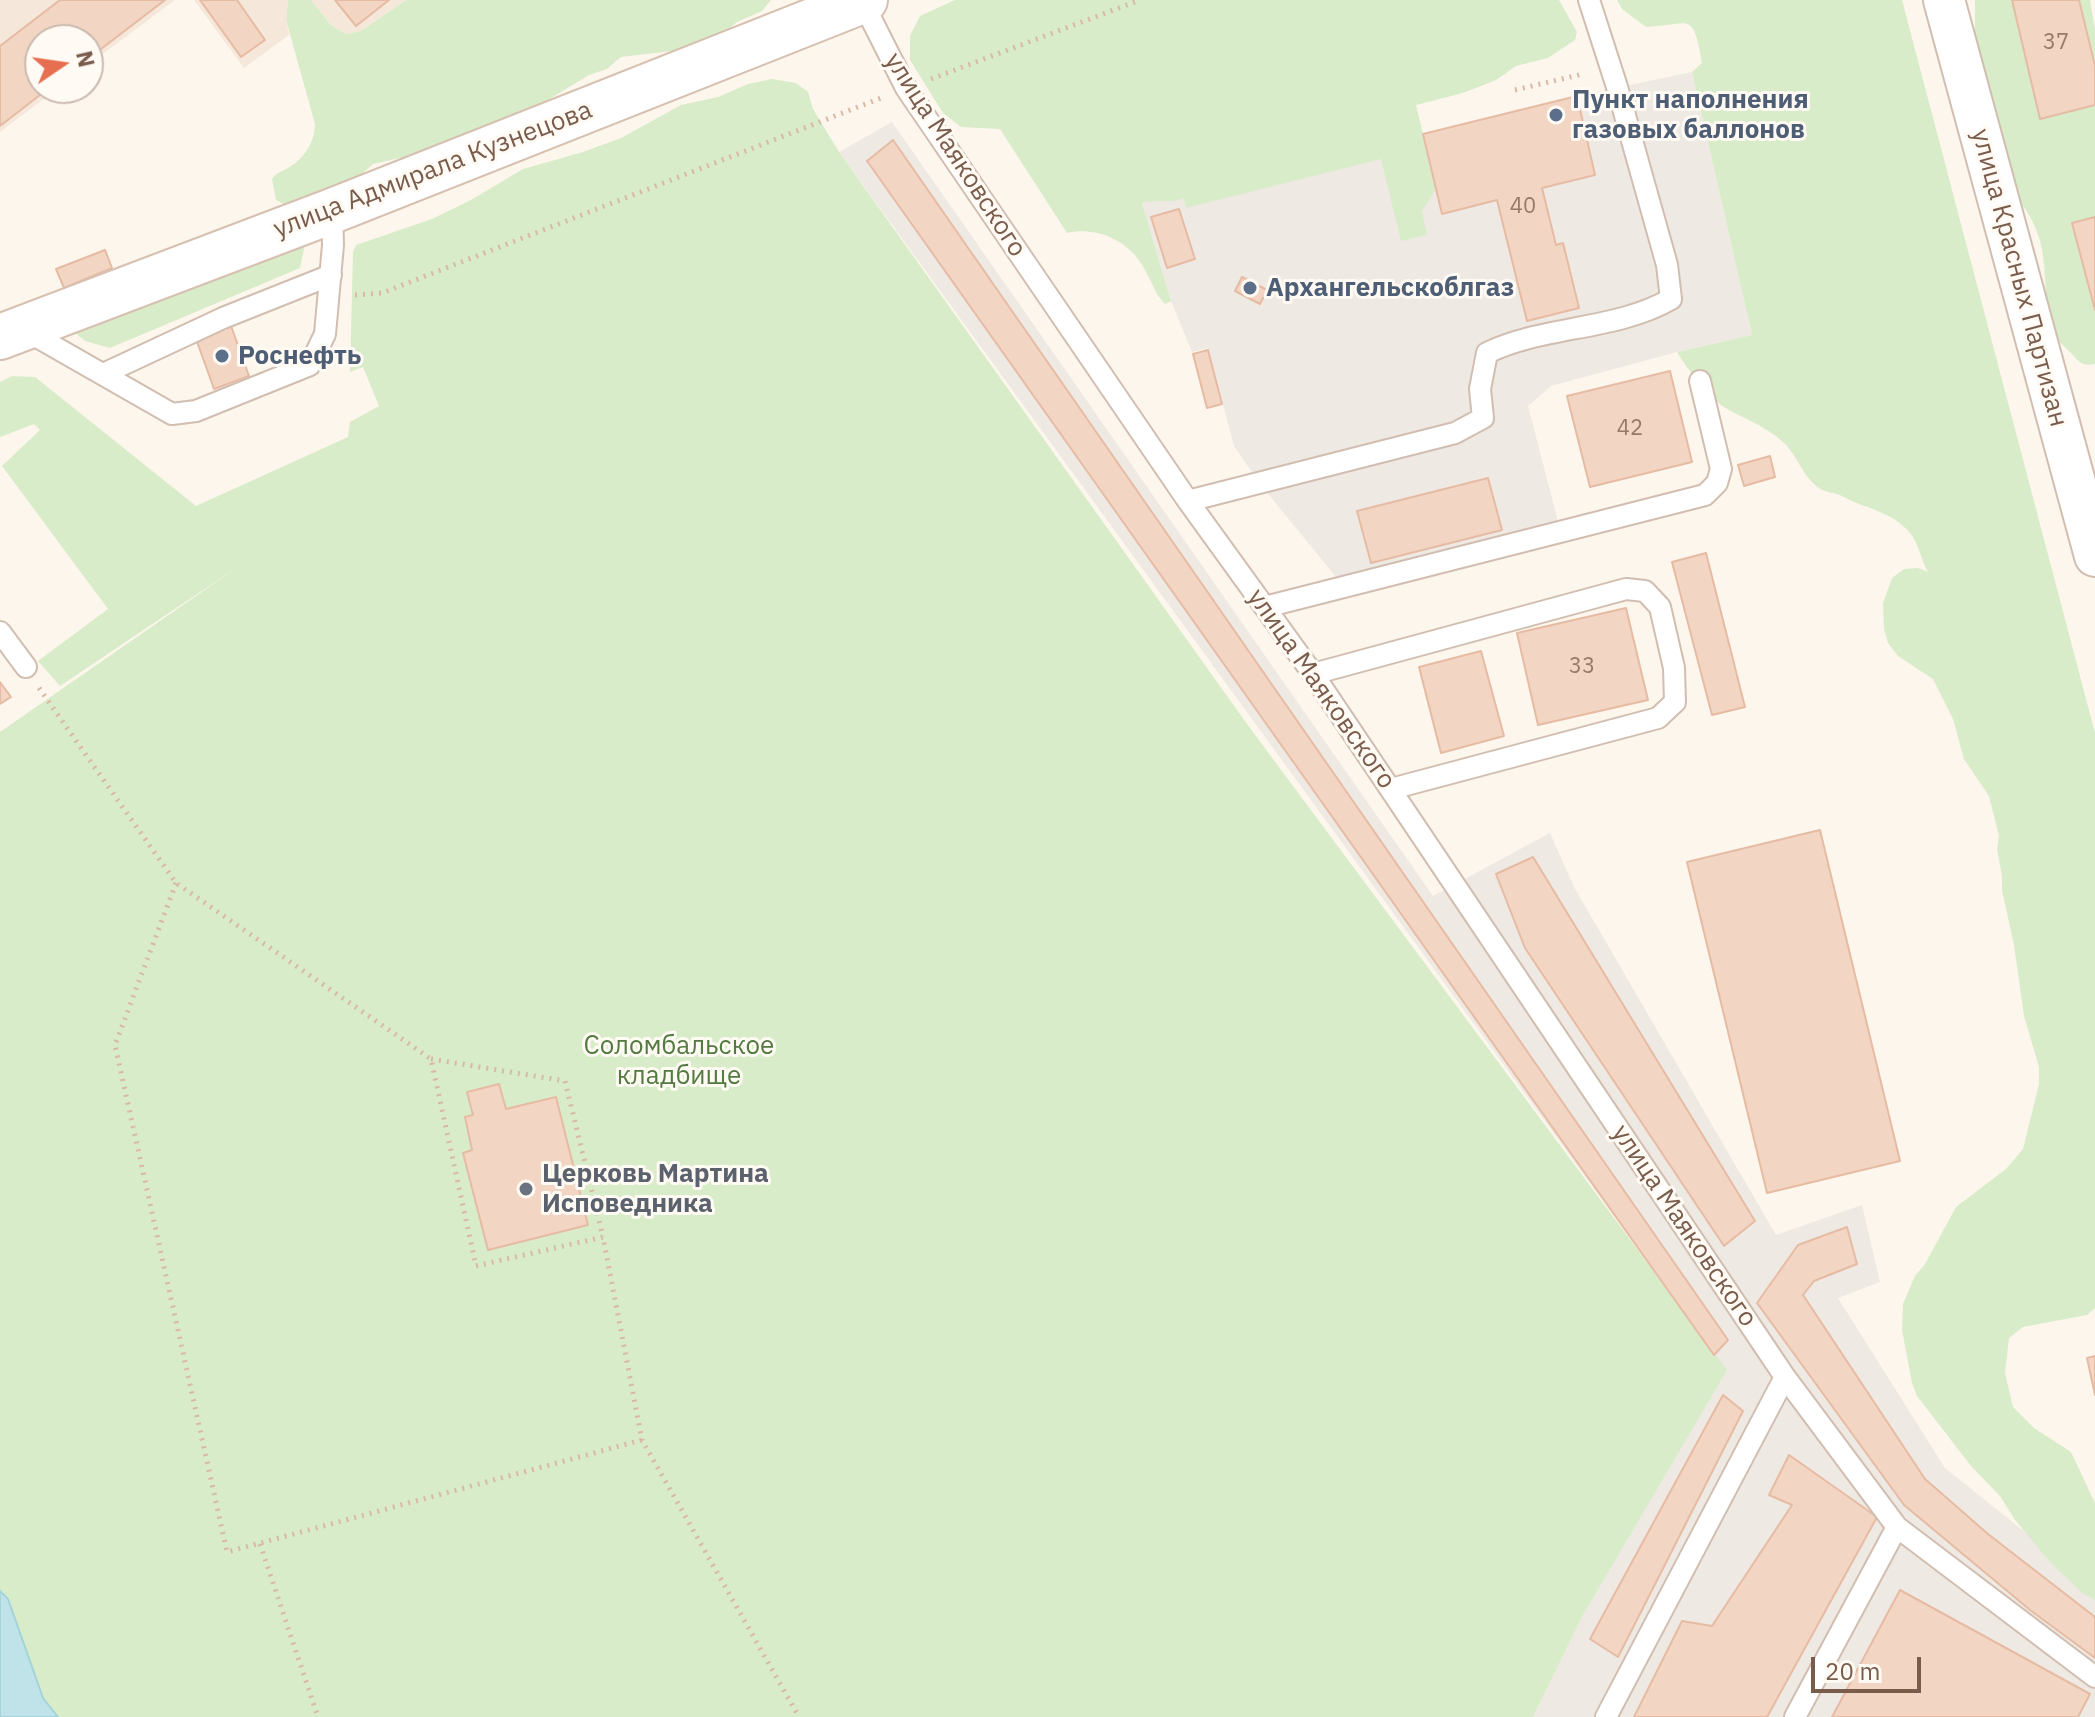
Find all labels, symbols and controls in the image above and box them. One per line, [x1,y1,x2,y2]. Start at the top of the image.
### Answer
north arrow [24,24,104,104]
house number: 37 [2043,30,2069,56]
street label: улица Маяковского [877,47,1033,263]
text: N [70,48,102,70]
place label: Пункт наполнения газовых баллонов [1572,84,1809,146]
street label: улица Адмирала Кузнецова [269,95,597,245]
marker: Пункт наполнения газовых баллонов [1547,106,1565,124]
street label: улица Красных Партизан [1964,126,2074,430]
house number: 40 [1510,194,1536,220]
place label: Архангельскоблгаз [1266,272,1514,304]
marker: Архангельскоблгаз [1241,279,1259,297]
place label: Роснефть [238,340,361,372]
marker: Роснефть [213,347,231,365]
house number: 42 [1617,416,1643,442]
street label: улица Маяковского [1240,583,1402,795]
house number: 33 [1569,654,1595,680]
park label: Соломбальское кладбище [584,1030,774,1092]
street label: улица Маяковского [1605,1119,1763,1333]
place label: Церковь Мартина Исповедника [542,1158,769,1220]
marker: Церковь Мартина Исповедника [517,1180,535,1198]
scale bar [1815,1641,1925,1691]
text: 20 m [1825,1655,1880,1687]

